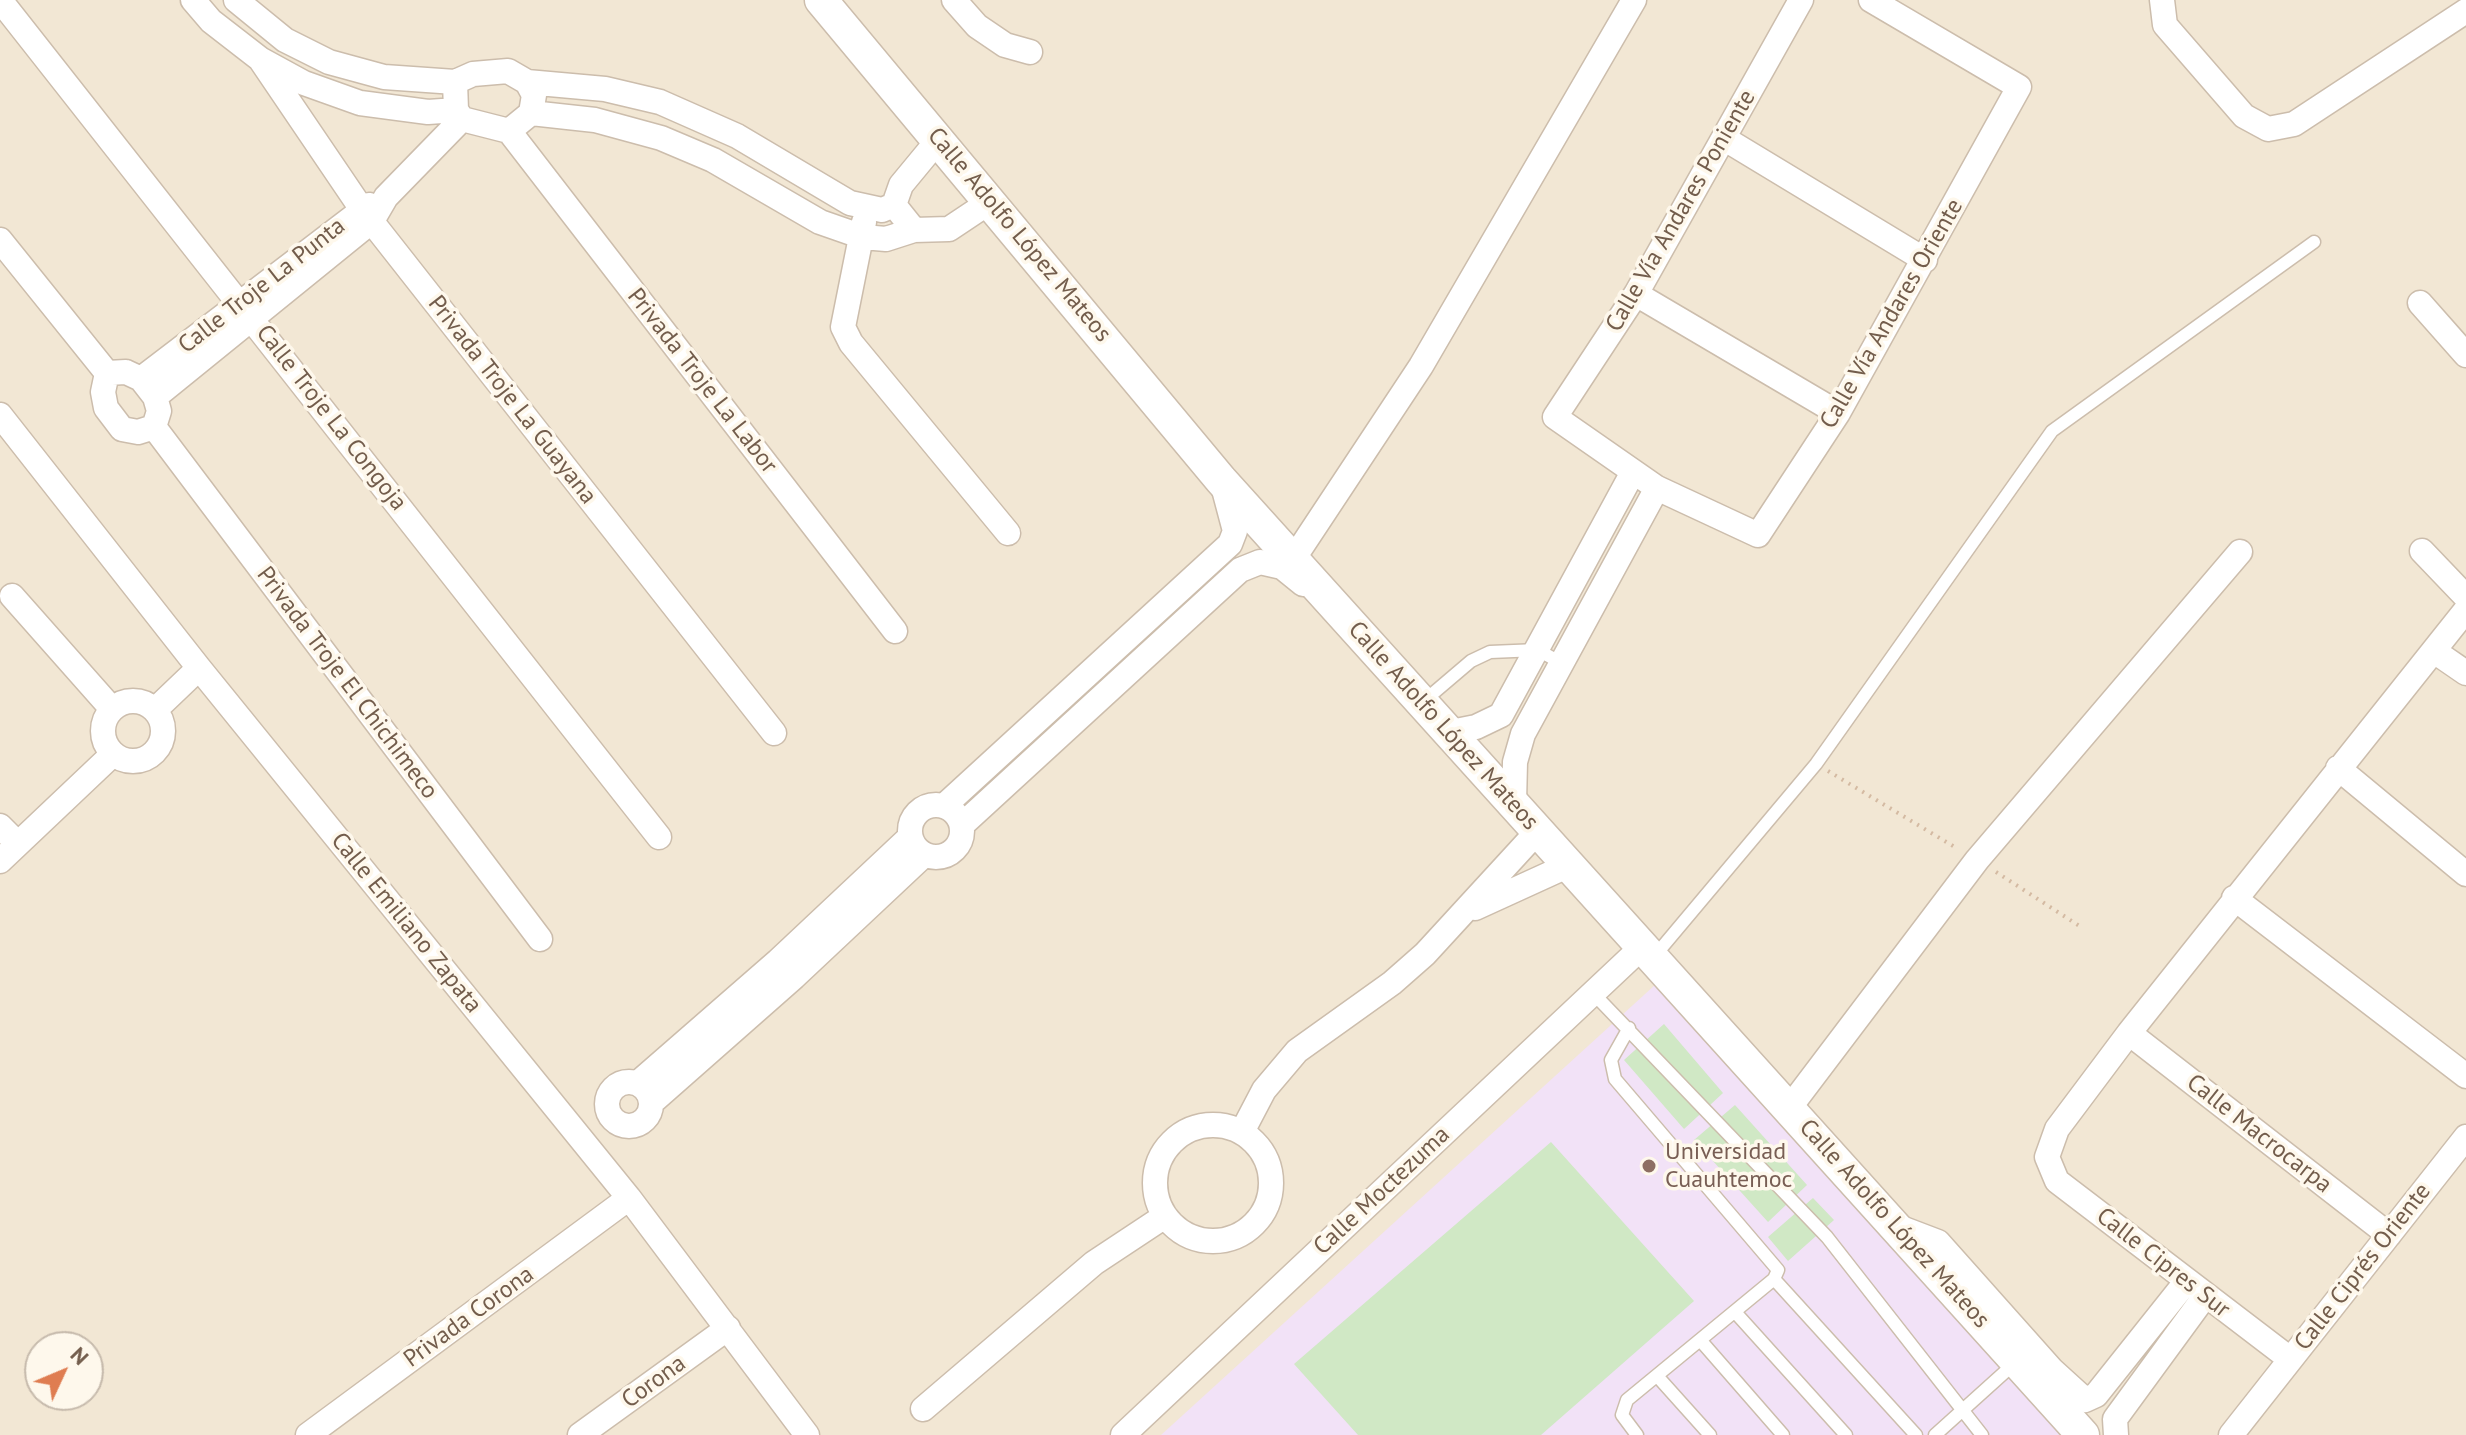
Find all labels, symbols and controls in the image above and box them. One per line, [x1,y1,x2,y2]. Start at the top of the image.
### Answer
street label: Calle Vía Andares Poniente [1600,85,1762,337]
street label: Calle Adolfo López Mateos [921,122,1117,348]
street label: Calle Vía Andares Oriente [1814,194,1970,434]
street label: Calle Troje La Punta [173,212,351,360]
street label: Privada Troje La Labor [621,283,783,479]
street label: Privada Troje La Guayana [422,290,602,510]
street label: Calle Troje La Congoja [250,319,412,517]
street label: Privada Troje El Chichimeco [250,561,444,805]
street label: Calle Adolfo López Mateos [1342,616,1544,836]
street label: Calle Emiliano Zapata [324,827,488,1019]
street label: Calle Macrocarpa [2181,1068,2337,1200]
street label: Calle Adolfo López Mateos [1793,1114,1995,1334]
street label: Calle Moctezuma [1308,1121,1456,1261]
place label: Universidad Cuauhtemoc [1665,1138,1792,1194]
marker: Universidad Cuauhtemoc [1640,1157,1658,1175]
street label: Calle Ciprés Oriente [2289,1178,2437,1356]
street label: Calle Cipres Sur [2090,1202,2236,1324]
street label: Privada Corona [398,1260,540,1374]
north arrow [24,1331,104,1411]
text: N [65,1341,95,1371]
street label: Corona [616,1349,692,1415]

